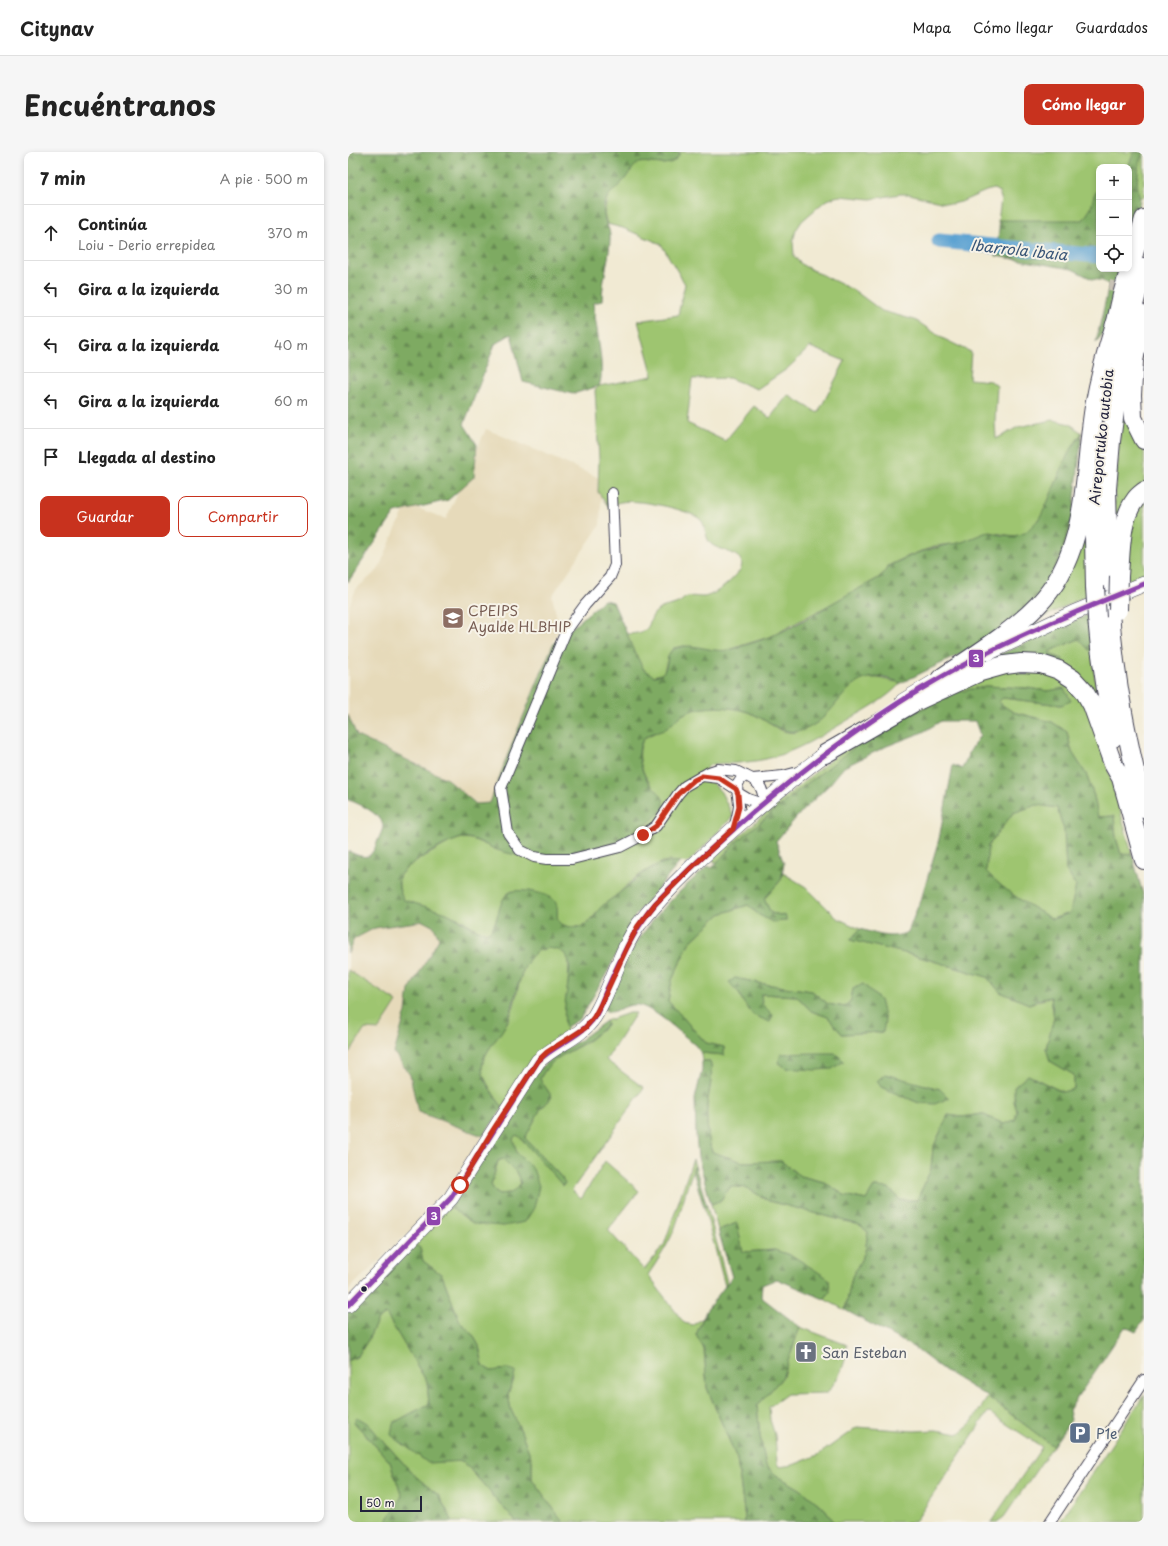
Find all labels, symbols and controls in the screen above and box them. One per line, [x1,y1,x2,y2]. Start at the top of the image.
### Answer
text: Citynav [20,14,94,42]
text: Mapa [913,17,951,38]
text: Cómo llegar [973,17,1053,38]
text: Guardados [1075,17,1148,38]
text: Encuéntranos [24,83,216,126]
button: Cómo llegar [1024,84,1144,125]
map controls [1096,164,1132,272]
button: + [1096,164,1132,200]
text: 7 min [40,165,86,191]
text: A pie · 500 m [220,169,308,188]
button: − [1096,200,1132,236]
text: Continúa [78,212,147,235]
icon: ahead [40,222,62,244]
text: 370 m [267,223,308,242]
water label: Ibarrola ibaia [969,232,1069,266]
text: Loiu - Derio errepidea [78,235,215,254]
button: locate [1096,236,1132,272]
text: Gira a la izquierda [78,277,219,300]
icon: left [40,278,62,300]
text: 30 m [274,279,308,298]
text: Gira a la izquierda [78,333,219,356]
icon: left [40,334,62,356]
text: 40 m [274,335,308,354]
street label: Aireportuko autobia [1083,367,1119,506]
text: Gira a la izquierda [78,389,219,412]
icon: left [40,390,62,412]
text: 60 m [274,391,308,410]
text: Llegada al destino [78,445,216,468]
icon: arrive [40,446,62,468]
button: Guardar [40,496,170,537]
button: Compartir [178,496,308,537]
place label: CPEIPS Ayalde HLBHIP [468,600,572,637]
school or university icon: CPEIPS Ayalde HLBHIP [440,605,466,631]
line badge: 3 [968,649,984,668]
text: 3 [972,649,980,666]
route end [634,826,652,844]
route start [451,1176,469,1194]
line badge: 3 [426,1206,441,1226]
text: 3 [430,1207,438,1224]
unlabelled marker [359,1284,369,1294]
church icon: San Esteban [793,1339,819,1365]
place label: San Esteban [822,1342,907,1363]
parking icon: P1e [1067,1420,1093,1446]
place label: P1e [1096,1423,1118,1444]
scale bar [360,1494,422,1513]
text: 50 m [366,1494,395,1511]

